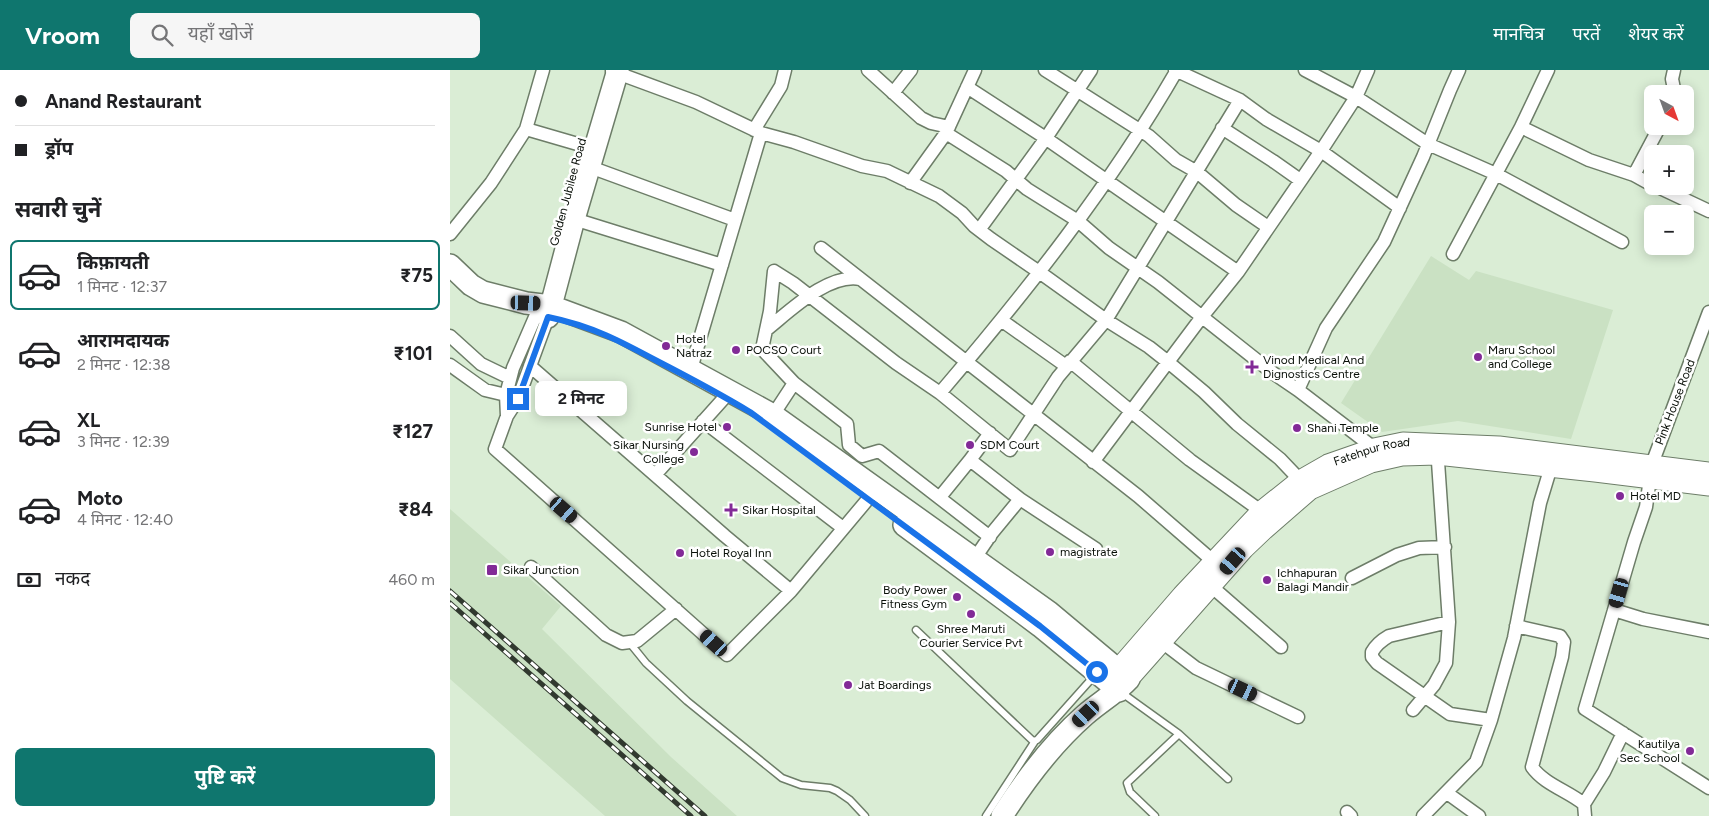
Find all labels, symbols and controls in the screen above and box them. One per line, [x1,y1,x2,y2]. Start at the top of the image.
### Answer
search box [130,13,480,58]
text: Vroom [25,21,100,50]
icon: search [148,21,176,49]
text: यहाँ खोजें [188,22,253,45]
text: मानचित्र [1493,23,1544,45]
text: परतें [1572,23,1600,45]
text: शेयर करें [1628,23,1684,45]
north arrow [1644,85,1694,135]
map controls [1644,85,1694,255]
text: Anand Restaurant [45,90,202,113]
text: ड्रॉप [45,137,73,160]
street label: Golden Jubilee Road [547,137,589,247]
button: + [1644,145,1694,195]
text: सवारी चुनें [15,196,101,223]
button: − [1644,205,1694,255]
text: किफ़ायती [77,251,149,274]
icon: car [17,253,62,298]
text: ₹75 [400,264,433,287]
text: 1 मिनट · 12:37 [77,277,167,296]
car [510,295,541,311]
text: आरामदायक [77,329,169,352]
icon: car [17,331,62,376]
place label: Hotel Natraz [676,332,712,360]
marker: Hotel Natraz [660,340,672,352]
text: ₹101 [393,342,433,365]
place label: POCSO Court [746,343,822,357]
place label: Maru School and College [1488,343,1555,371]
marker: POCSO Court [730,344,742,356]
marker: Maru School and College [1472,351,1484,363]
place label: Vinod Medical And Dignostics Centre [1263,353,1364,381]
text: 2 मिनट · 12:38 [77,355,171,374]
street label: Pink House Road [1652,357,1698,447]
marker: Vinod Medical And Dignostics Centre [1245,360,1259,374]
callout: 2 मिनट [536,382,628,416]
route end [507,388,529,410]
text: 2 मिनट [558,389,604,408]
icon: car [17,409,62,454]
text: XL [77,409,100,432]
text: ₹127 [392,420,433,443]
place label: Sunrise Hotel [645,420,717,434]
marker: Sunrise Hotel [721,421,733,433]
place label: Shani Temple [1307,421,1379,435]
marker: Shani Temple [1291,422,1303,434]
text: 3 मिनट · 12:39 [77,432,170,451]
street label: Fatehpur Road [1332,435,1410,469]
place label: Sikar Nursing College [613,438,684,466]
place label: SDM Court [980,438,1040,452]
marker: SDM Court [964,439,976,451]
marker: Sikar Nursing College [688,446,700,458]
icon: car [17,487,62,532]
text: Moto [77,487,123,510]
place label: Hotel MD [1630,489,1681,503]
marker: Hotel MD [1614,490,1626,502]
car [547,494,580,526]
text: ₹84 [398,498,433,521]
marker: Sikar Hospital [724,503,738,517]
place label: Sikar Hospital [742,503,816,517]
text: 4 मिनट · 12:40 [77,510,173,529]
place label: magistrate [1060,545,1118,559]
car [1217,545,1248,577]
place label: Hotel Royal Inn [690,546,772,560]
marker: magistrate [1044,546,1056,558]
marker: Hotel Royal Inn [674,547,686,559]
marker: Sikar Junction [485,563,499,577]
place label: Sikar Junction [503,563,579,577]
icon: cash [15,566,43,594]
place label: Ichhapuran Balagi Mandir [1277,566,1349,594]
text: नकद [55,567,90,590]
text: 460 m [388,570,435,589]
marker: Ichhapuran Balagi Mandir [1261,574,1273,586]
car [1607,577,1630,609]
place label: Body Power Fitness Gym [880,583,947,611]
marker: Body Power Fitness Gym [951,591,963,603]
marker: Shree Maruti Courier Service Pvt [965,608,977,620]
place label: Shree Maruti Courier Service Pvt [919,622,1023,650]
car [697,627,730,659]
route start [1086,661,1108,683]
car [1226,677,1259,703]
place label: Jat Boardings [858,678,932,692]
marker: Jat Boardings [842,679,854,691]
car [1069,698,1102,730]
place label: Kautilya Sec School [1620,737,1680,765]
marker: Kautilya Sec School [1684,745,1696,757]
button: पुष्टि करें [15,748,435,806]

